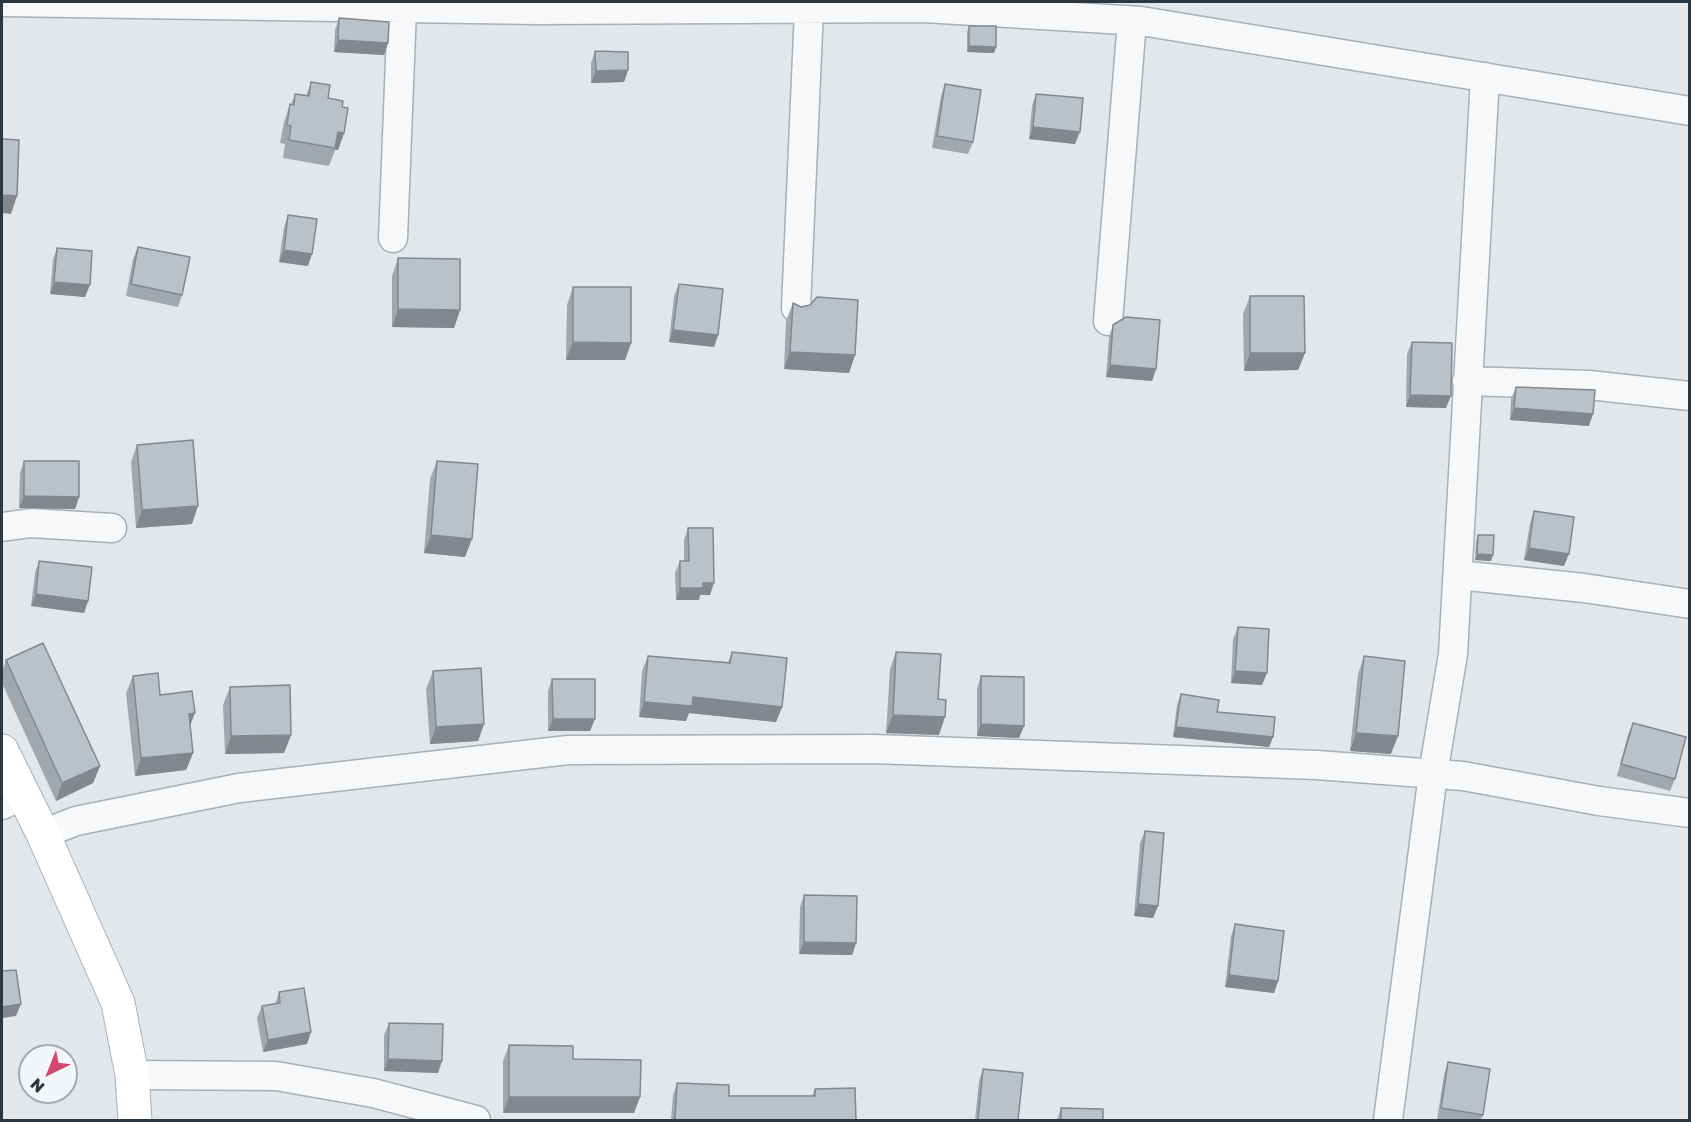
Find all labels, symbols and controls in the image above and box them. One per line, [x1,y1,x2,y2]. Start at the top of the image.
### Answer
north arrow [18,1044,78,1104]
text: N [26,1074,48,1097]

